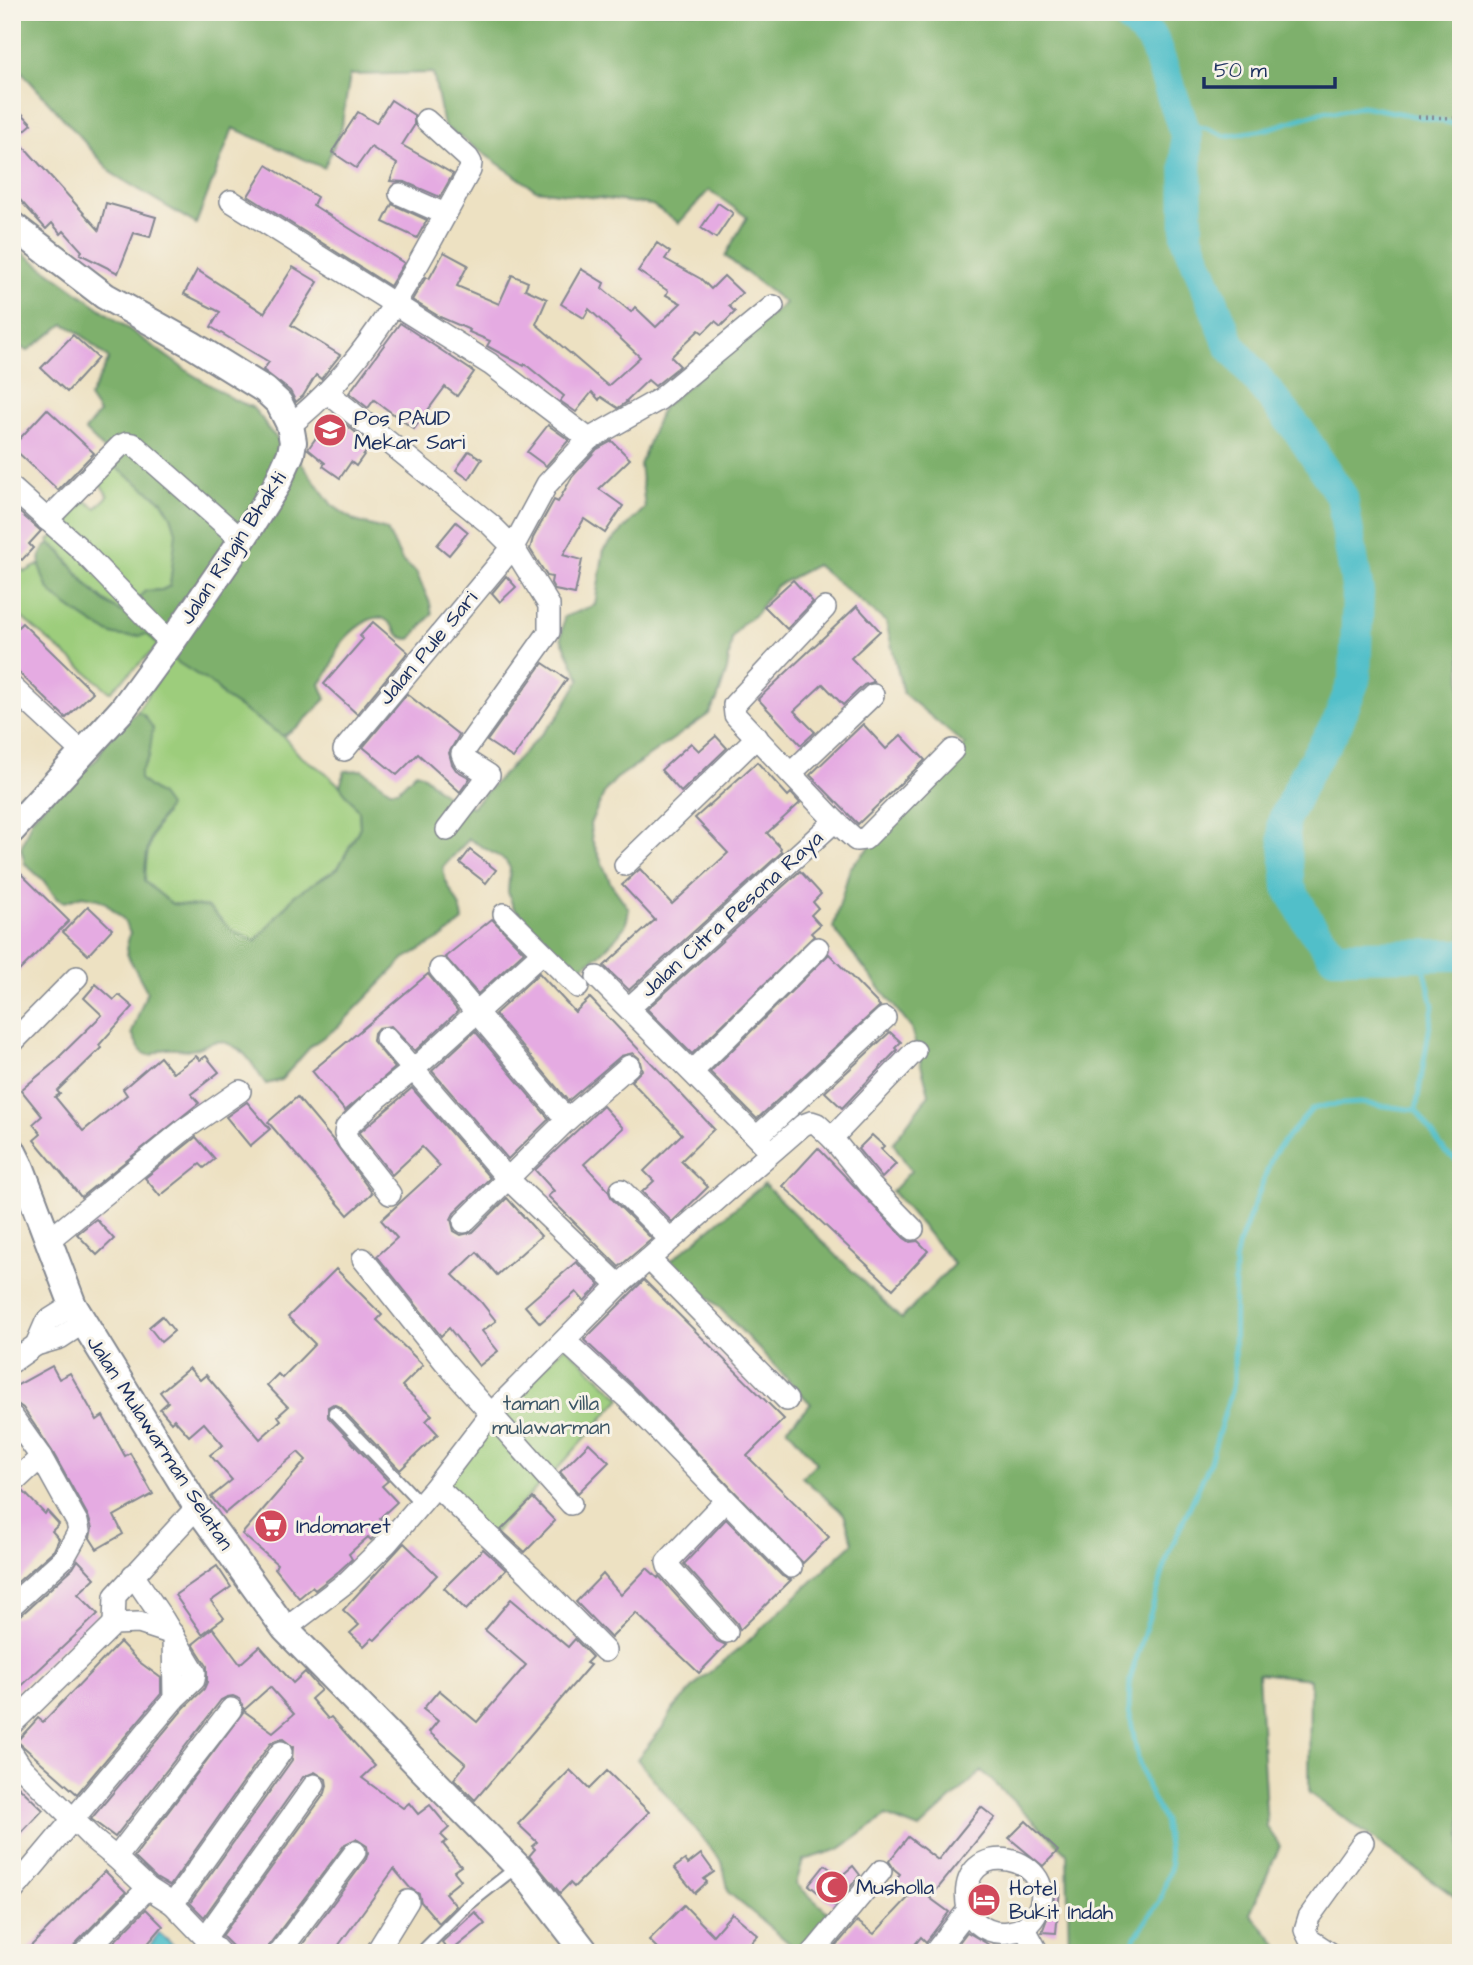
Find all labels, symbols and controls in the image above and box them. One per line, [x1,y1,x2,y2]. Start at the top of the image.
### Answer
scale bar [1204,46,1335,90]
text: 50 m [1214,56,1268,85]
place label: Pos PAUD Mekar Sari [354,404,465,457]
school or university icon: Pos PAUD Mekar Sari [311,411,349,449]
street label: Jalan Ringin Bhakti [173,466,295,631]
street label: Jalan Pule Sari [372,585,484,711]
street label: Jalan Citra Pesona Raya [634,824,831,1005]
street label: Jalan Mulawarman Selatan [80,1330,240,1556]
park label: taman villa mulawarman [492,1389,610,1442]
supermarket icon: Indomaret [252,1507,290,1545]
place label: Indomaret [296,1512,391,1541]
mosque icon: Musholla [813,1868,851,1906]
place label: Musholla [856,1873,934,1902]
place label: Hotel Bukit Indah [1009,1874,1114,1927]
hotel icon: Hotel Bukit Indah [965,1881,1003,1919]

